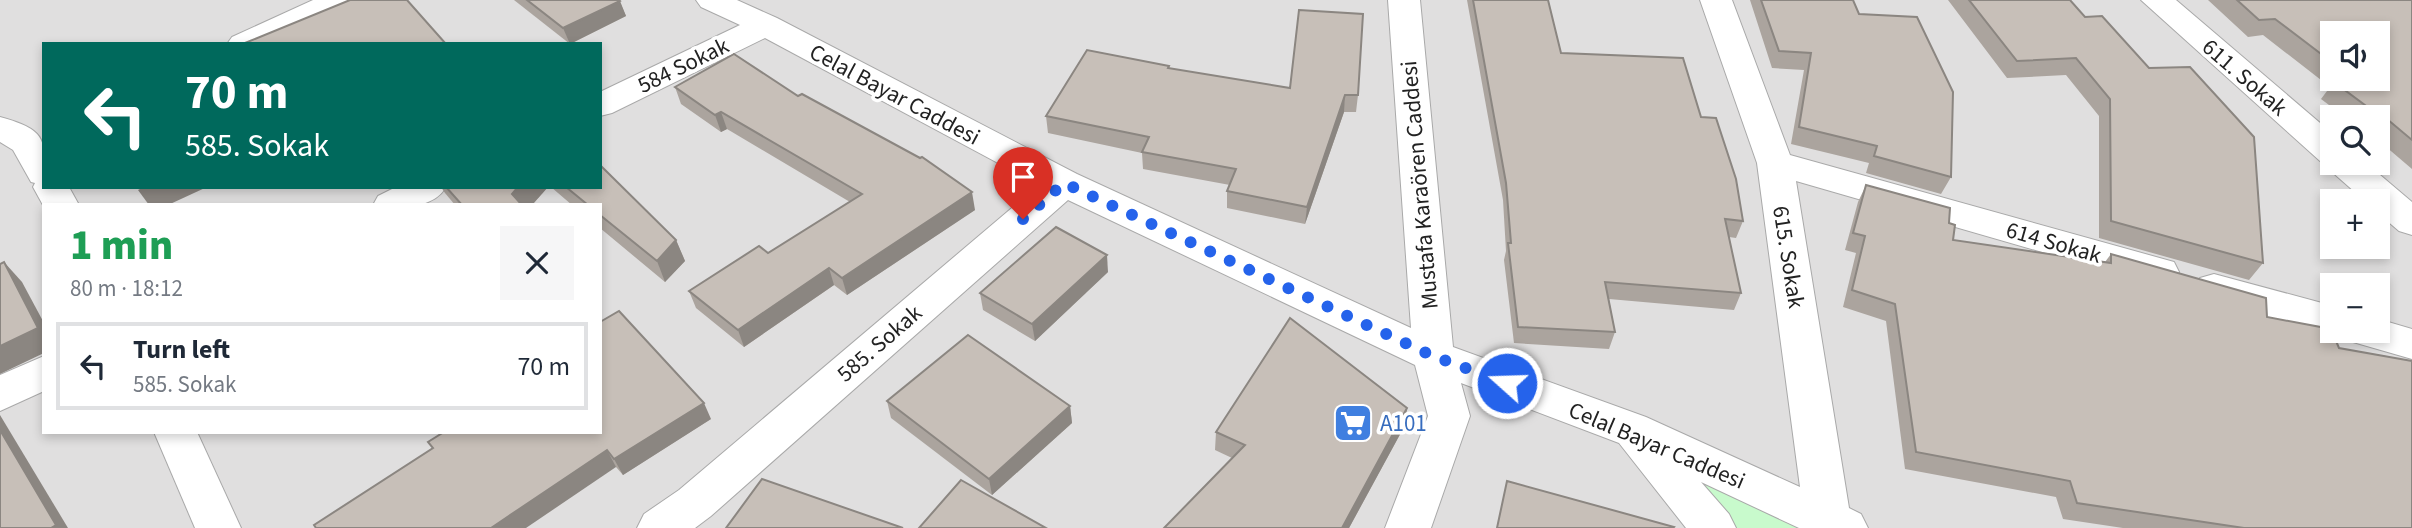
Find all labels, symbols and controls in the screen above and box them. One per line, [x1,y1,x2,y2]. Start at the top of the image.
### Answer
map controls [2320,21,2390,343]
button: sound [2320,21,2390,91]
street label: 584 Sokak [632,29,735,102]
street label: 611. Sokak [2195,31,2295,124]
street label: Celal Bayar Caddesi [804,36,986,153]
text: 70 m [185,58,289,128]
street label: Mustafa Karaören Caddesi [1392,59,1447,311]
icon: left [70,70,161,161]
button: search [2320,105,2390,175]
text: 585. Sokak [185,123,329,169]
pin [993,147,1053,219]
icon: arrive [1004,158,1042,196]
button: + [2320,189,2390,259]
street label: 615. Sokak [1764,203,1813,311]
street label: 614 Sokak [2002,213,2106,272]
text: 1 min [70,216,173,276]
button: close [500,226,574,300]
text: 80 m · 18:12 [70,272,183,305]
button: − [2320,273,2390,343]
street label: 585. Sokak [829,297,930,390]
text: Turn left [133,331,230,368]
position arrow [1470,346,1544,420]
icon: left [74,347,112,385]
text: 70 m [517,348,570,385]
text: 585. Sokak [133,368,237,401]
street label: Celal Bayar Caddesi [1563,393,1750,498]
supermarket icon: A101 [1332,402,1374,444]
place label: A101 [1380,407,1427,440]

